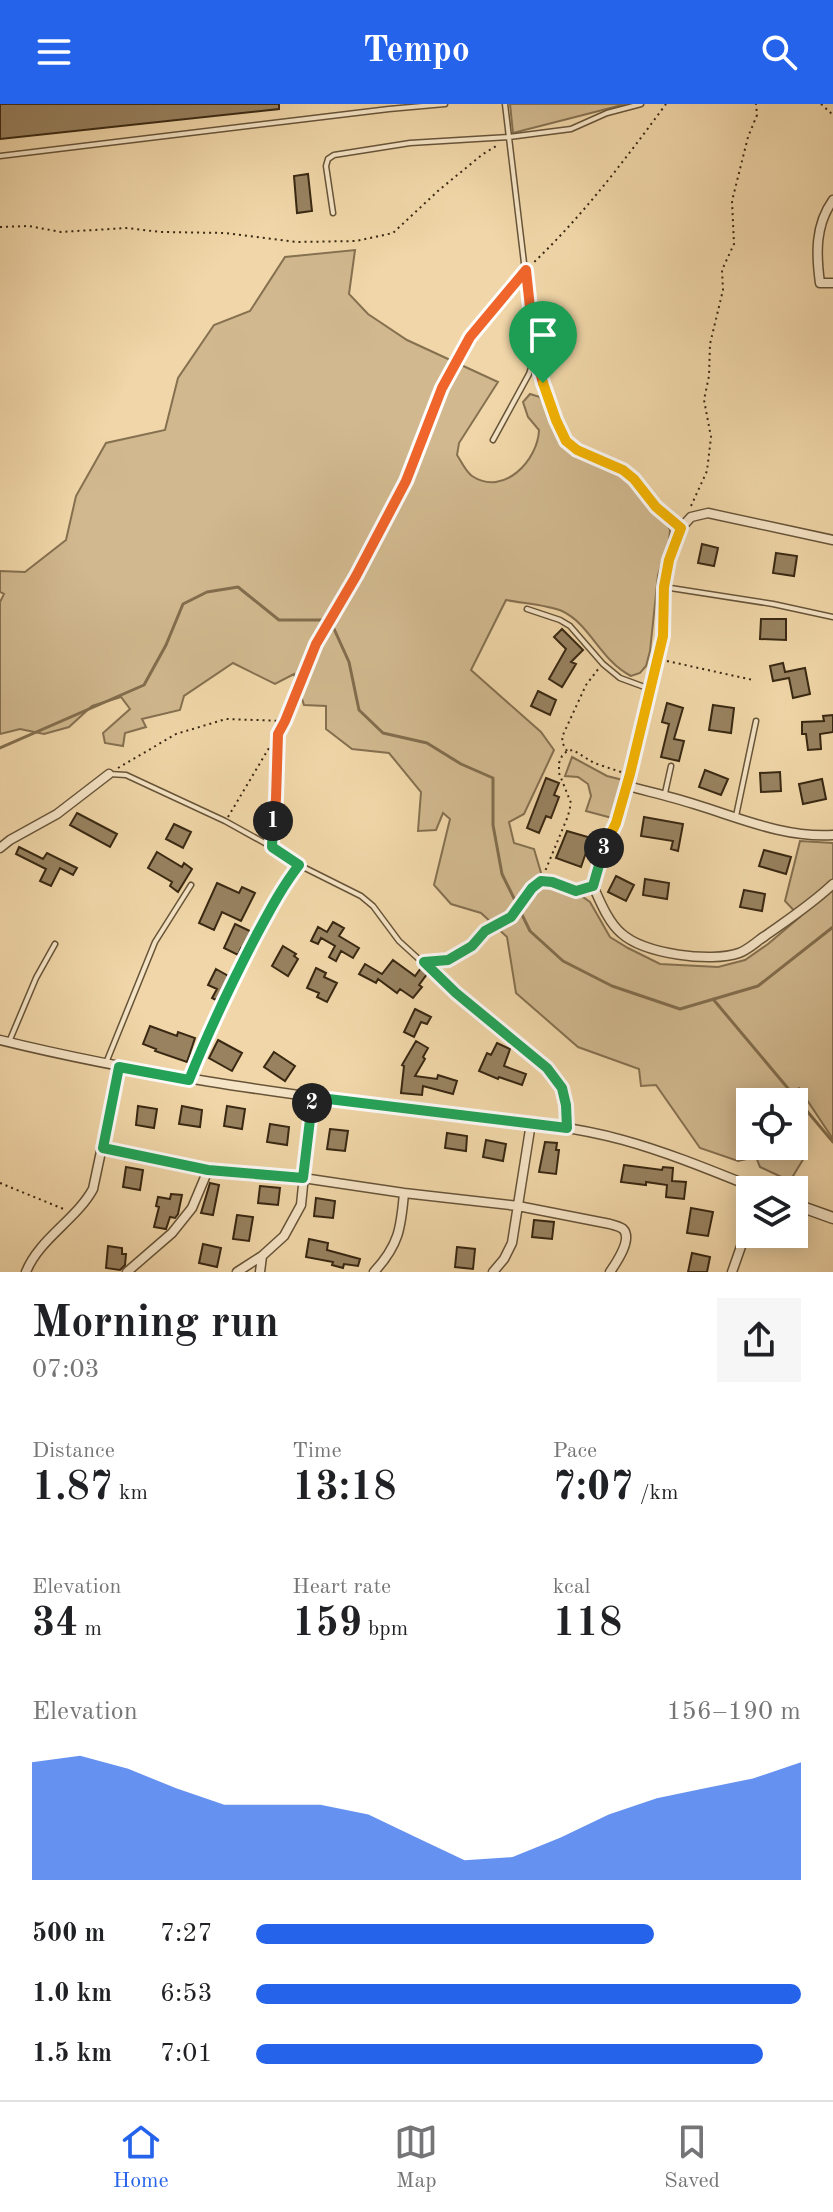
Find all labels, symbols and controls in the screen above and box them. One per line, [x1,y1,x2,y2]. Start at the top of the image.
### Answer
icon: menu [32,30,76,74]
icon: search [757,30,801,74]
text: Tempo [363,34,470,70]
pin [509,301,577,383]
icon: arrive [521,313,565,357]
pin: 1 [253,801,293,841]
text: 1 [267,810,279,832]
pin: 3 [584,828,624,868]
text: 3 [598,837,610,859]
pin: 2 [292,1083,332,1123]
map controls [736,1088,808,1248]
button: locate [736,1088,808,1160]
text: 2 [306,1092,318,1114]
button: layers [736,1176,808,1248]
button: share [717,1298,801,1382]
text: Morning run [32,1302,279,1346]
text: 07:03 [32,1357,100,1383]
text: Distance [32,1440,115,1462]
text: Time [292,1440,342,1462]
text: Pace [553,1440,597,1462]
text: 1.87 [32,1469,113,1509]
text: 13:18 [292,1469,396,1509]
text: 7:07 [553,1469,633,1509]
text: km [113,1482,148,1504]
text: /km [633,1482,678,1504]
text: Elevation [32,1576,122,1598]
text: Heart rate [292,1576,391,1598]
text: kcal [553,1576,591,1598]
text: 34 [32,1605,78,1645]
text: 159 [292,1605,362,1645]
text: 118 [553,1605,622,1645]
text: m [78,1618,102,1640]
text: bpm [362,1618,408,1640]
text: Elevation [32,1699,138,1725]
text: 156–190 m [666,1699,801,1725]
text: 500 m [32,1921,105,1947]
text: 7:27 [160,1921,213,1947]
text: 1.0 km [32,1981,112,2007]
text: 6:53 [160,1981,213,2007]
text: 1.5 km [32,2041,112,2067]
text: 7:01 [160,2041,213,2067]
tab: Home [113,2120,169,2195]
tab: Map [394,2120,438,2195]
tab: Saved [664,2120,720,2195]

